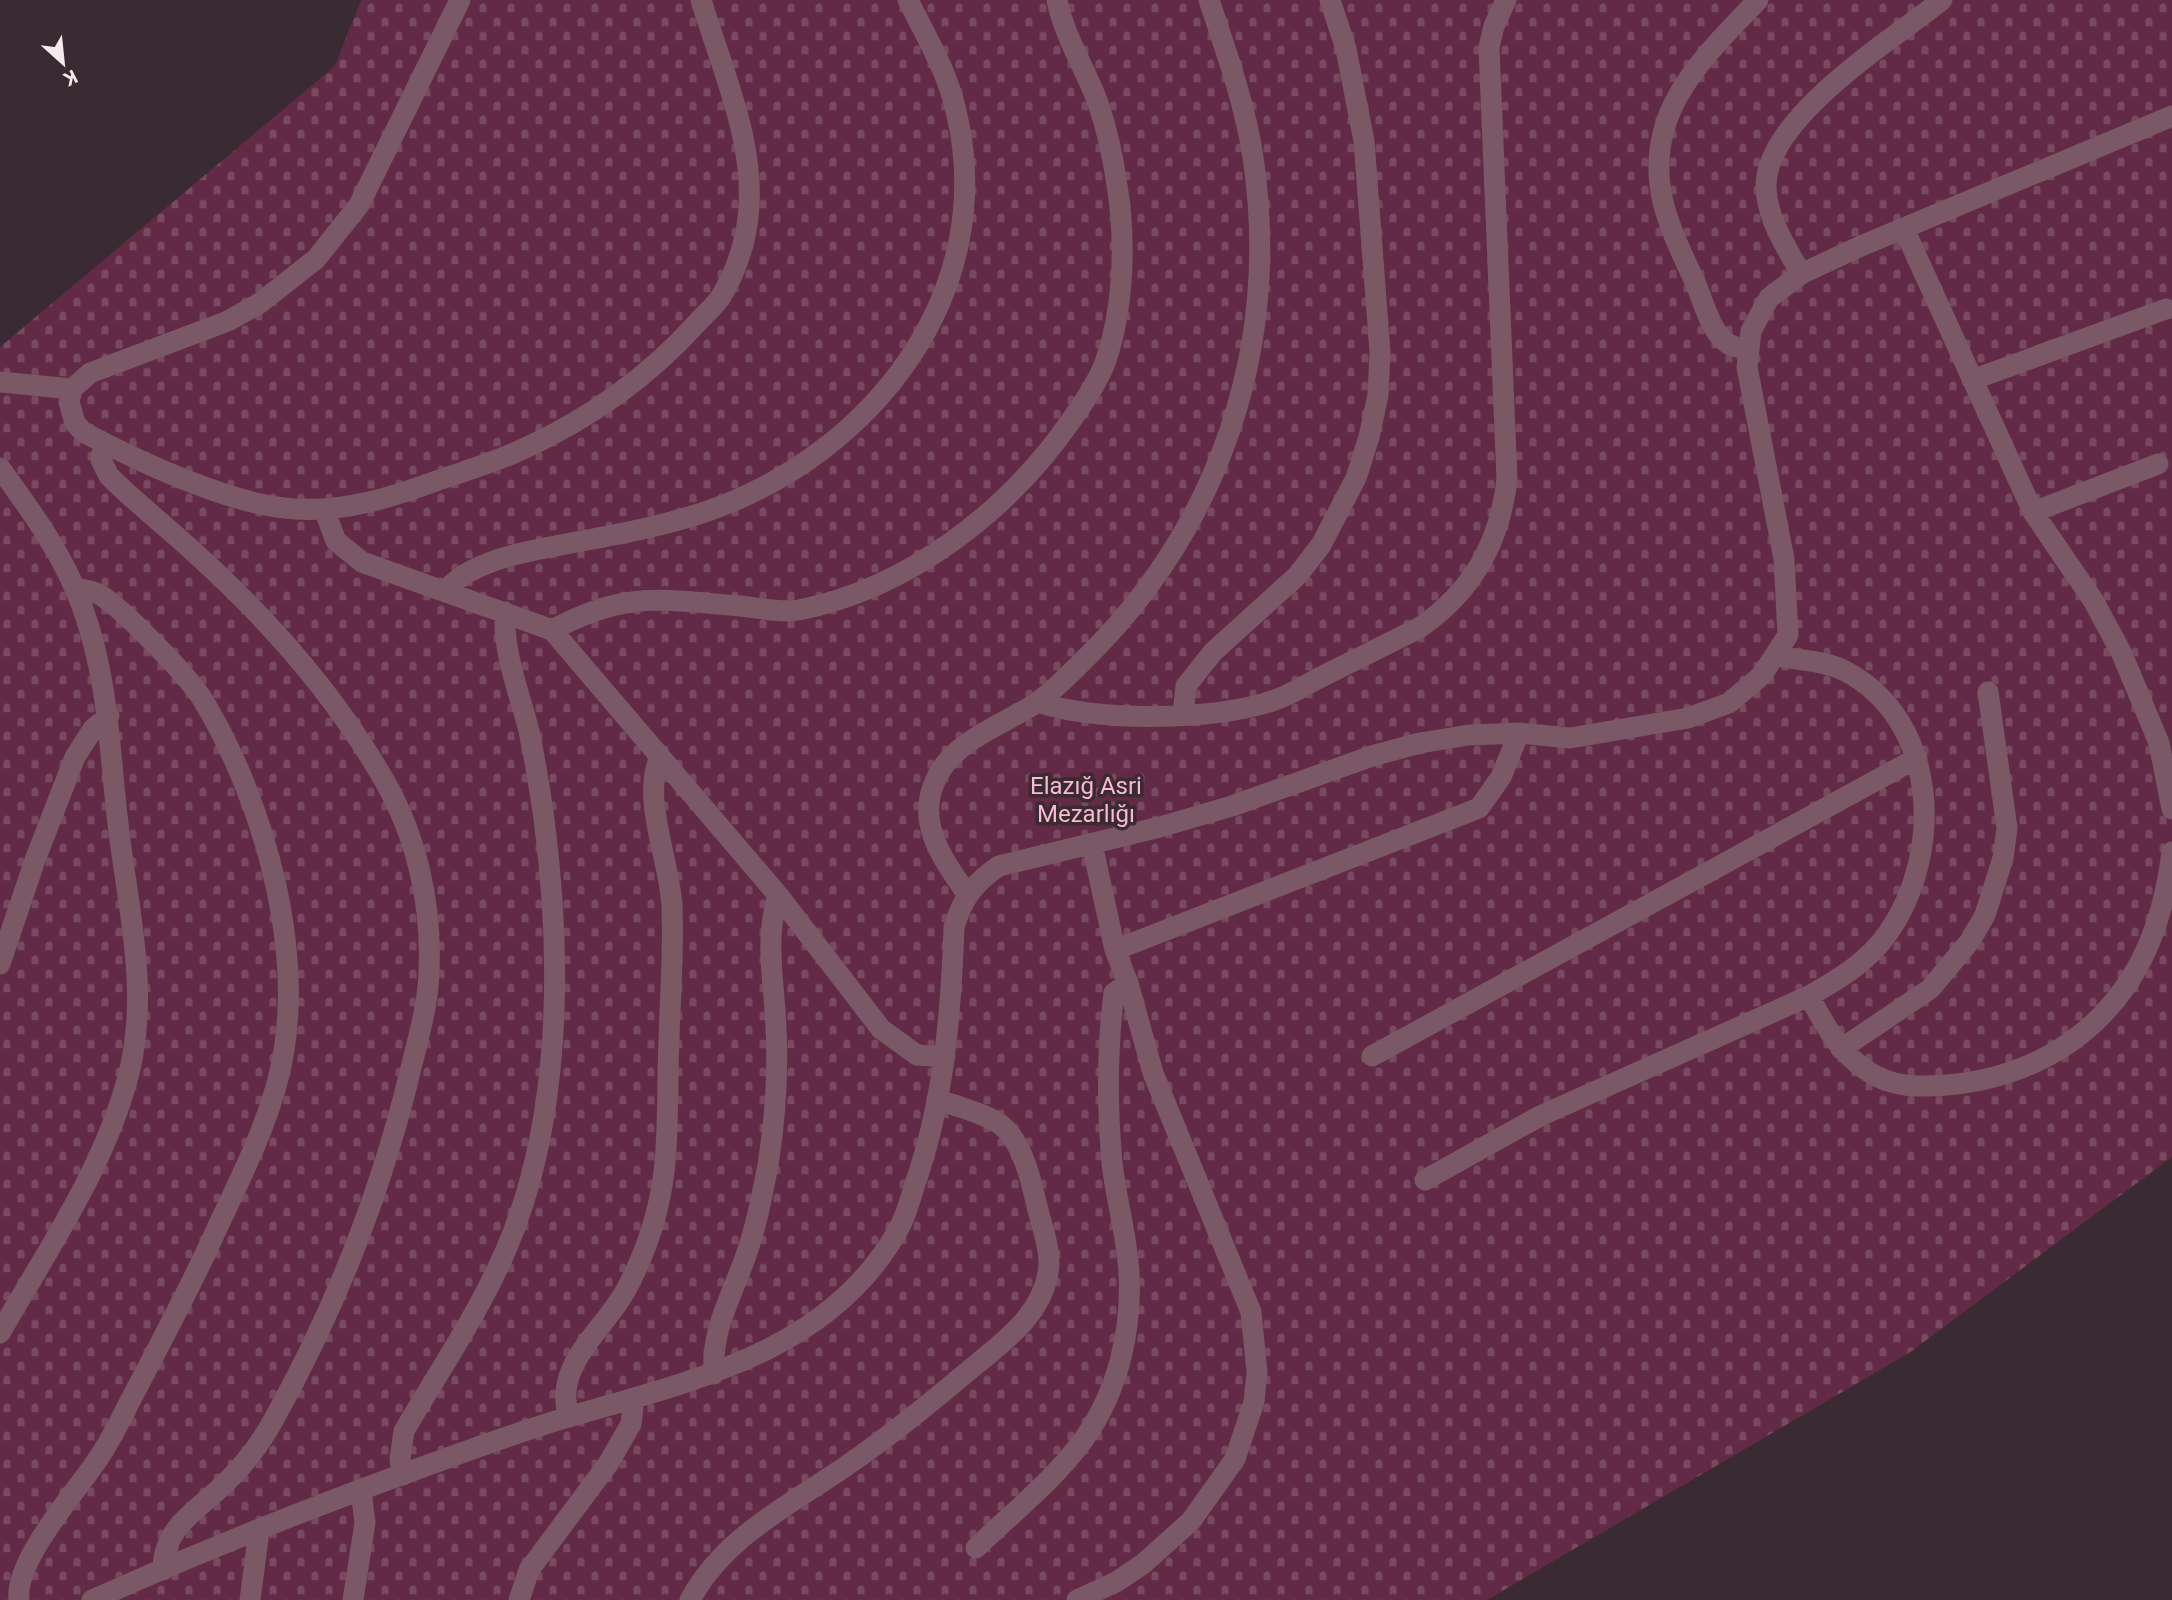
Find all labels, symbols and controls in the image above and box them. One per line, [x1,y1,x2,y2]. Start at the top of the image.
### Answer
north arrow [28,28,98,98]
text: K [59,65,81,91]
park label: Elazığ Asri Mezarlığı [1030,772,1142,828]

